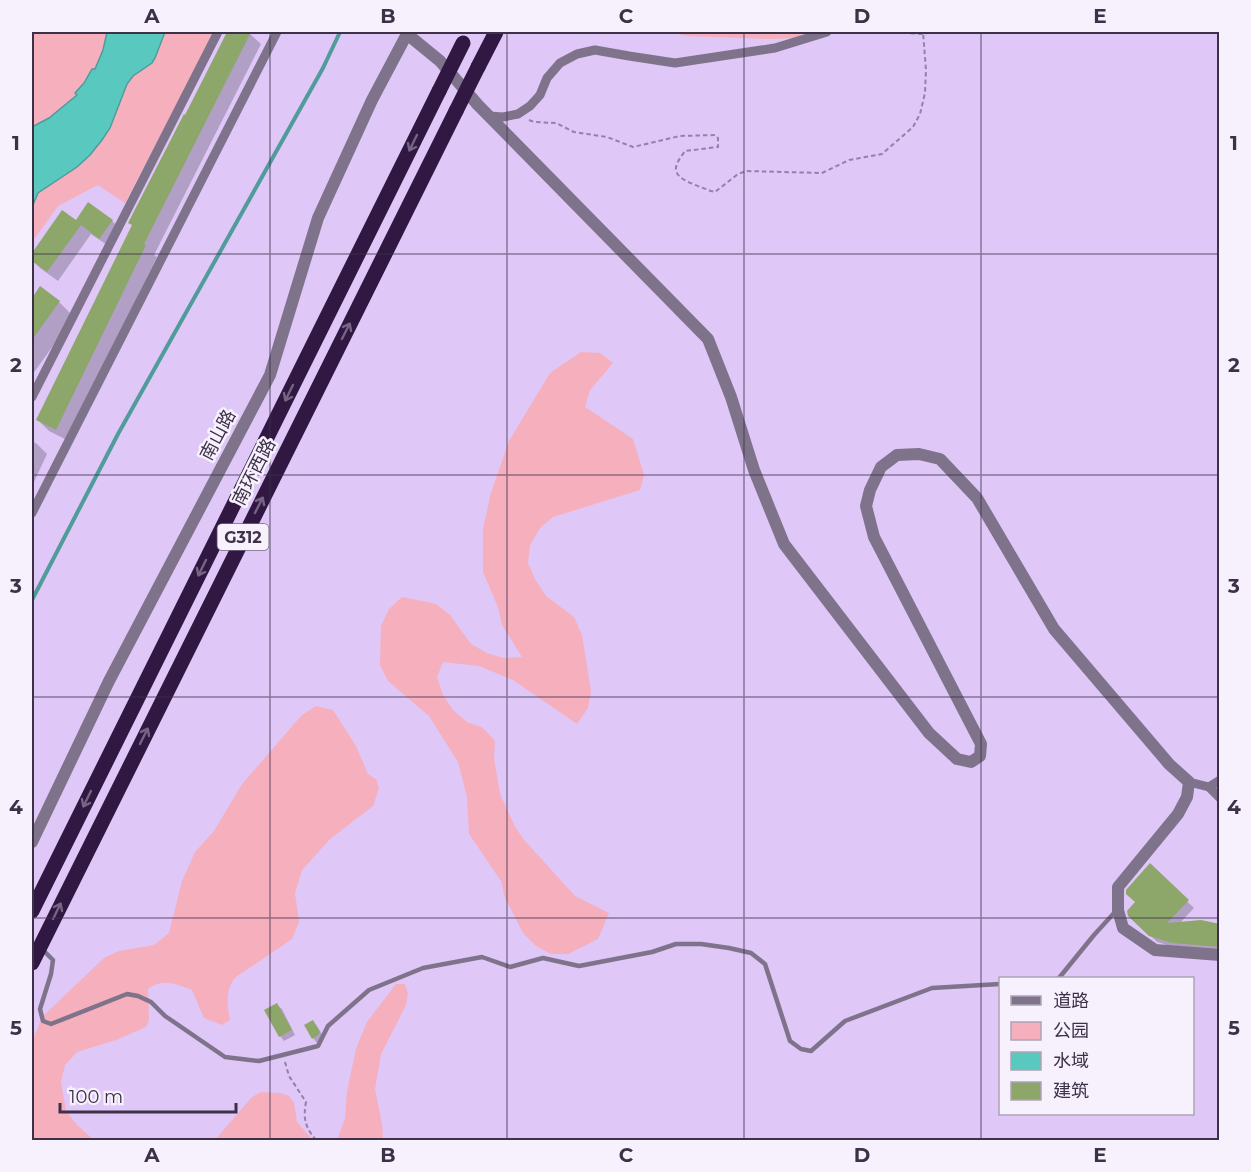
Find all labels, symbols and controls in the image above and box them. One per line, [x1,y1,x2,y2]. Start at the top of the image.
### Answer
text: A [143,4,160,28]
text: B [380,4,396,28]
text: C [619,4,634,28]
text: D [854,4,870,28]
text: E [1093,4,1107,28]
text: 1 [12,131,20,155]
text: 1 [1230,131,1238,155]
one-way arrow [407,134,418,152]
one-way arrow [341,322,353,340]
text: 2 [10,353,22,377]
text: 2 [1228,353,1240,377]
one-way arrow [282,384,294,402]
street label: 南山路 [196,406,240,464]
street label: 南环西路 [228,435,280,509]
one-way arrow [254,497,265,515]
road number: G312 [218,524,268,550]
one-way arrow [195,558,207,576]
text: 3 [9,574,22,598]
text: 3 [1227,574,1240,598]
one-way arrow [139,728,150,746]
one-way arrow [80,789,92,807]
text: 4 [9,795,23,819]
text: 4 [1227,795,1241,819]
one-way arrow [52,902,64,920]
legend [999,977,1194,1115]
text: 道路 [1053,990,1089,1012]
text: 5 [10,1016,22,1040]
text: 5 [1228,1016,1240,1040]
text: 公园 [1053,1020,1089,1042]
text: 水域 [1053,1050,1089,1072]
scale bar [60,1076,236,1114]
text: 建筑 [1053,1080,1089,1102]
text: 100 m [69,1086,123,1108]
text: A [143,1143,160,1167]
text: B [380,1143,396,1167]
text: C [619,1143,634,1167]
text: D [854,1143,870,1167]
text: E [1093,1143,1107,1167]

